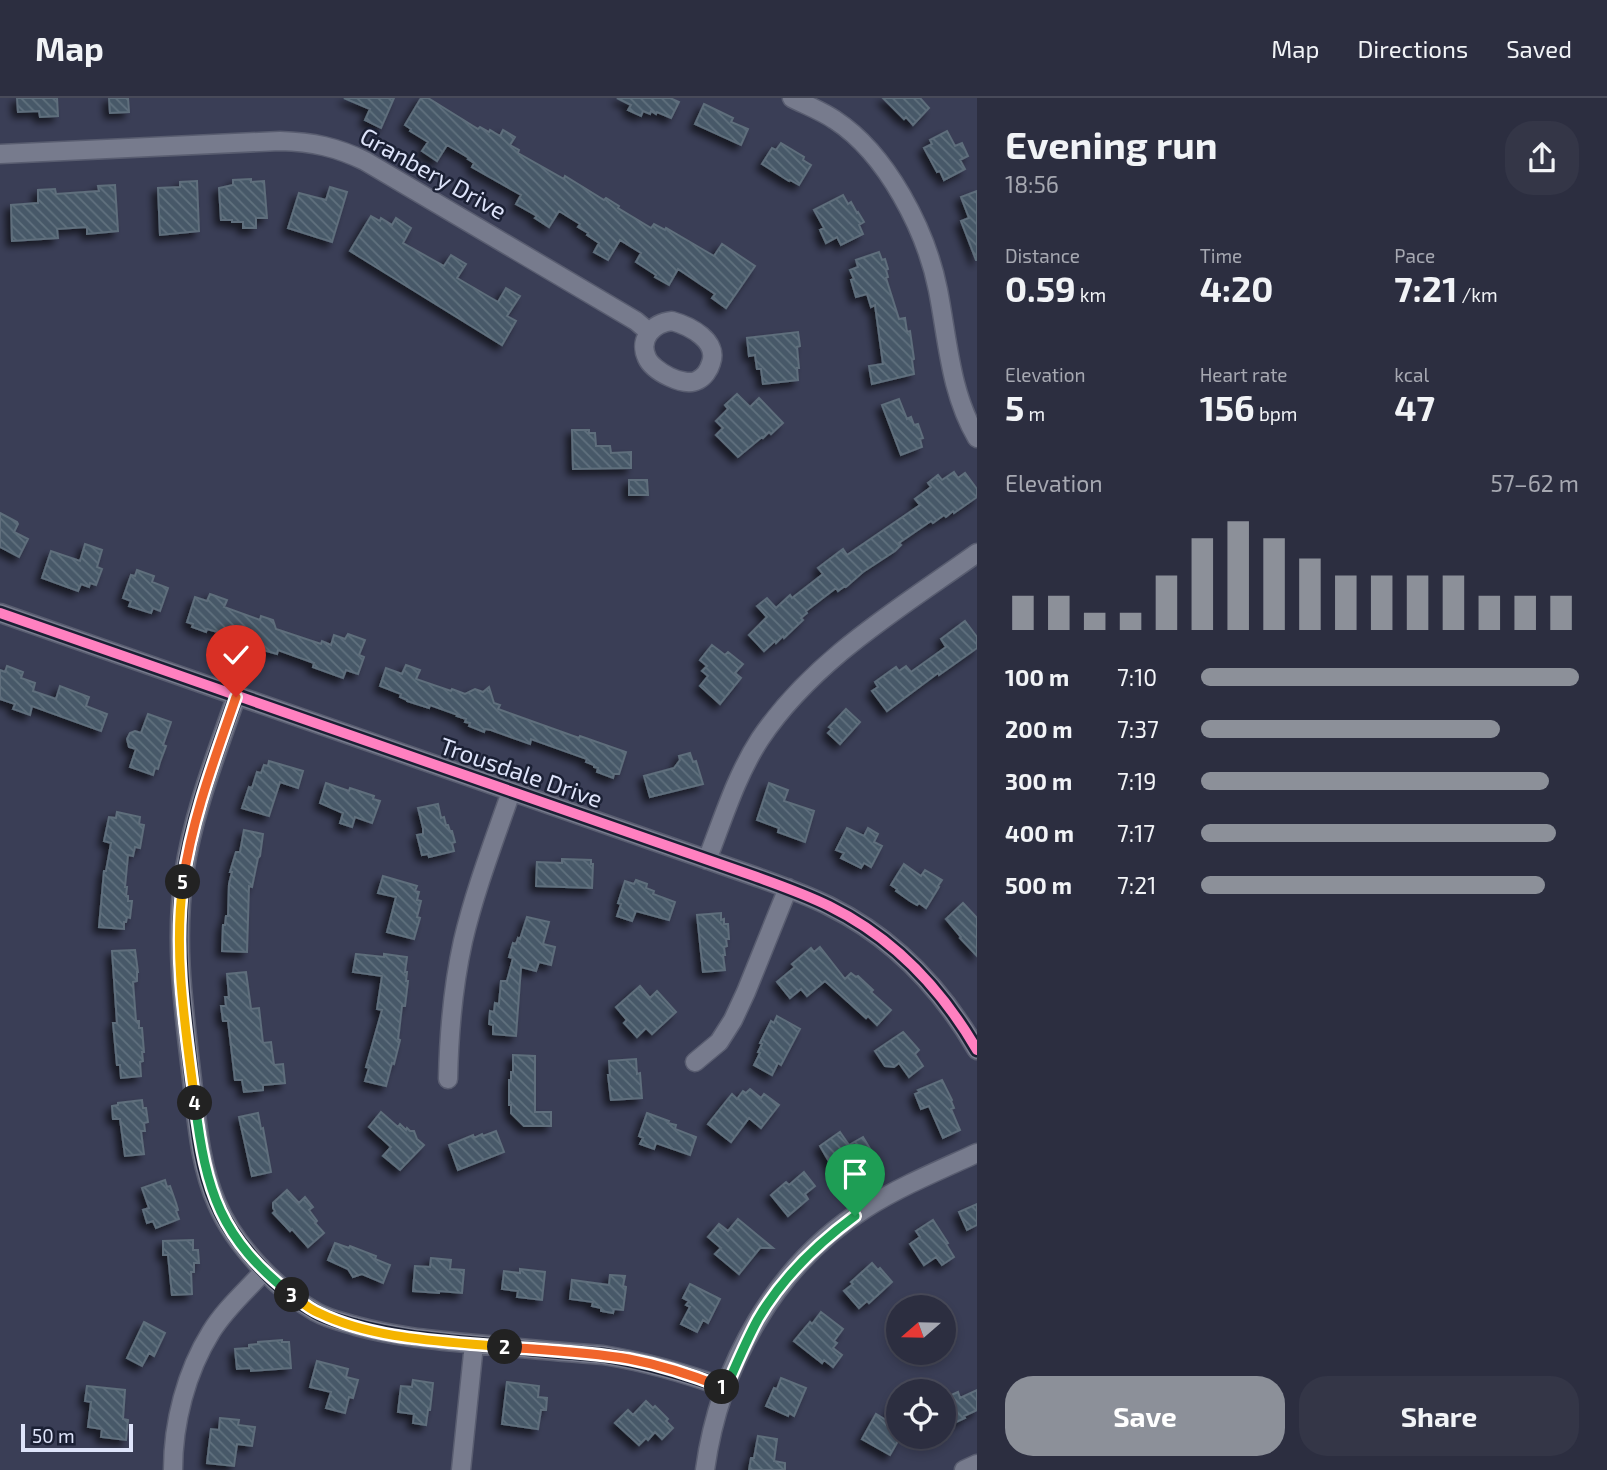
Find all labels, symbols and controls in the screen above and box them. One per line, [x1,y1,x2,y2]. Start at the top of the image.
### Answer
text: Map [35,28,104,68]
text: Map [1271,34,1319,63]
text: Directions [1357,34,1468,63]
text: Saved [1506,34,1572,63]
street label: Granbery Drive [356,121,512,225]
text: Evening run [1005,121,1218,167]
button: share [1505,121,1579,195]
text: 18:56 [1005,170,1059,198]
text: Distance [1005,244,1080,267]
text: Time [1200,244,1242,267]
text: Pace [1394,244,1435,267]
text: 0.59 [1005,267,1076,309]
text: 4:20 [1200,267,1273,309]
text: 7:21 [1394,267,1457,309]
text: km [1076,283,1106,306]
text: /km [1457,283,1498,306]
text: Elevation [1005,363,1086,386]
text: Heart rate [1200,363,1288,386]
text: kcal [1394,363,1429,386]
text: 5 [1005,386,1024,428]
text: 156 [1200,386,1255,428]
text: 47 [1394,386,1435,428]
text: m [1024,402,1045,425]
text: bpm [1255,402,1297,425]
text: Elevation [1005,469,1103,497]
text: 57–62 m [1490,469,1579,497]
pin [206,625,266,697]
icon: check [217,636,255,674]
text: 100 m [1005,663,1069,691]
text: 7:10 [1117,663,1157,691]
text: 200 m [1005,715,1073,743]
text: 7:37 [1117,715,1159,743]
street label: Trousdale Drive [436,730,606,813]
text: 300 m [1005,767,1072,795]
text: 7:19 [1117,767,1157,795]
text: 400 m [1005,819,1074,847]
text: 7:17 [1117,819,1155,847]
pin: 5 [166,864,200,900]
text: 5 [177,870,188,893]
text: 500 m [1005,871,1072,899]
text: 7:21 [1117,871,1156,899]
pin: 4 [178,1086,212,1121]
text: 4 [188,1091,201,1114]
pin [825,1144,885,1216]
icon: arrive [836,1155,874,1193]
pin: 3 [274,1278,310,1312]
text: 3 [286,1283,297,1306]
north arrow [886,1295,956,1365]
map controls [886,1295,956,1449]
pin: 2 [488,1330,522,1364]
text: 2 [499,1335,510,1358]
pin: 1 [704,1370,740,1404]
text: 1 [717,1375,726,1398]
button: Save [1005,1376,1285,1456]
button: Share [1299,1376,1579,1456]
button: locate [886,1379,956,1449]
scale bar [21,1421,133,1453]
text: 50 m [32,1424,75,1447]

